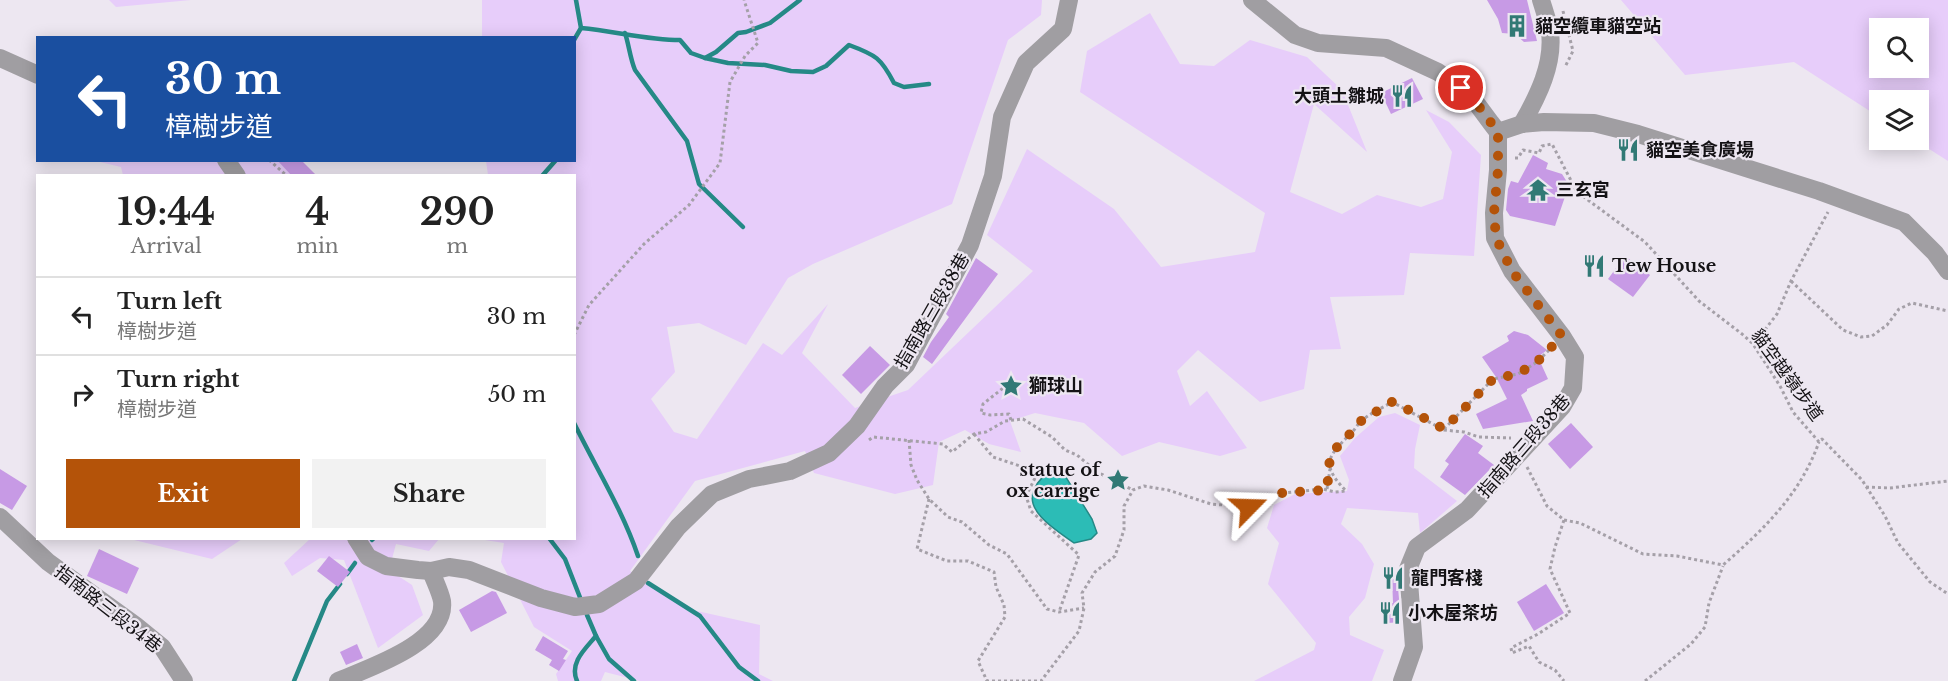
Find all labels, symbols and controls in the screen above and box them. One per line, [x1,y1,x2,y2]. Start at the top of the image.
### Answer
building icon: 貓空纜車貓空站 [1504,13,1530,39]
place label: 貓空纜車貓空站 [1535,15,1661,37]
map controls [1869,18,1929,150]
button: search [1869,18,1929,78]
text: 30 m [165,53,281,105]
icon: left [66,60,144,138]
pin [1435,62,1486,113]
icon: arrive [1444,71,1477,104]
restaurant icon: 大頭土雛城 [1389,83,1415,109]
place label: 大頭土雛城 [1294,85,1384,107]
button: layers [1869,90,1929,150]
text: 樟樹步道 [165,110,273,143]
restaurant icon: 貓空美食廣場 [1615,137,1641,163]
place label: 貓空美食廣場 [1646,139,1754,161]
temple icon: 三玄宮 [1525,177,1551,203]
place label: 三玄宮 [1556,179,1610,201]
text: 19:44 [117,190,215,235]
text: 4 [306,190,329,235]
text: 290 [420,190,495,235]
text: Arrival [131,234,202,258]
text: min [297,234,339,258]
text: m [447,234,468,258]
street label: 指南路三段38巷 [890,249,974,373]
restaurant icon: Tew House [1581,253,1607,279]
place label: Tew House [1612,255,1716,277]
text: Turn left [117,288,222,315]
icon: left [66,300,99,333]
text: 30 m [487,303,546,330]
text: 樟樹步道 [117,319,197,343]
street label: 貓空越嶺步道 [1746,325,1828,425]
text: Turn right [117,366,239,393]
place icon: 獅球山 [998,373,1024,399]
place label: 獅球山 [1029,375,1083,397]
icon: right [66,378,99,411]
text: 50 m [488,381,546,408]
street label: 指南路三段38巷 [1473,390,1575,502]
text: 樟樹步道 [117,397,197,421]
button: Exit [66,459,300,528]
button: Share [312,459,546,528]
place label: statue of ox carrige [1006,459,1102,502]
place icon: statue of ox carrige [1105,467,1131,493]
position arrow [1217,475,1281,539]
street label: 指南路三段34巷 [50,560,166,658]
restaurant icon: 龍門客棧 [1380,565,1406,591]
place label: 龍門客棧 [1411,567,1483,589]
restaurant icon: 小木屋茶坊 [1377,600,1403,626]
place label: 小木屋茶坊 [1408,602,1498,624]

